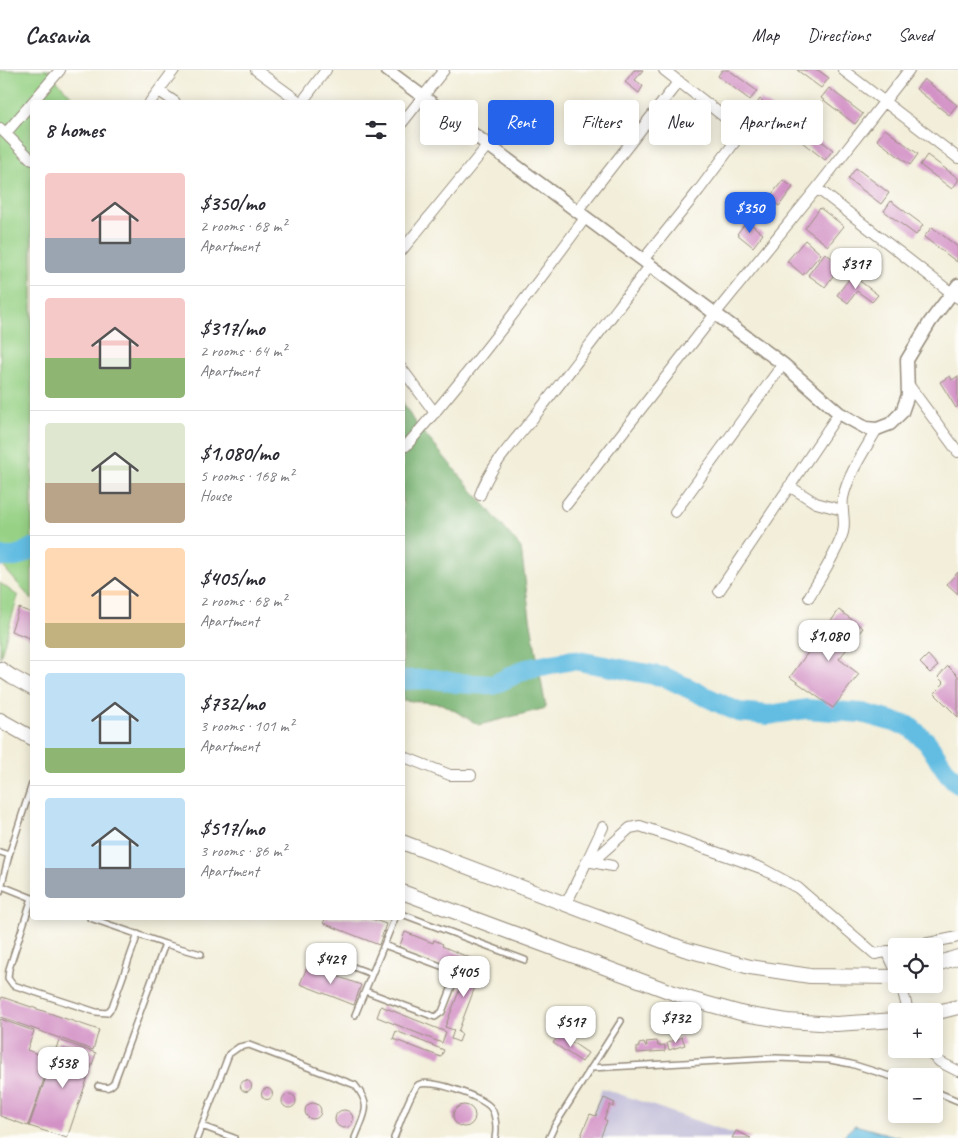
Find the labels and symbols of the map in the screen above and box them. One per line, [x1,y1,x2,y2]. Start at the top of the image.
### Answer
pin: $350 [720,191,780,234]
pin: $317 [826,248,886,290]
pin: $1,080 [788,620,870,662]
pin: $429 [301,942,361,985]
pin: $405 [434,956,494,998]
pin: $732 [646,1002,706,1044]
pin: $517 [541,1006,601,1048]
pin: $538 [33,1046,93,1089]

